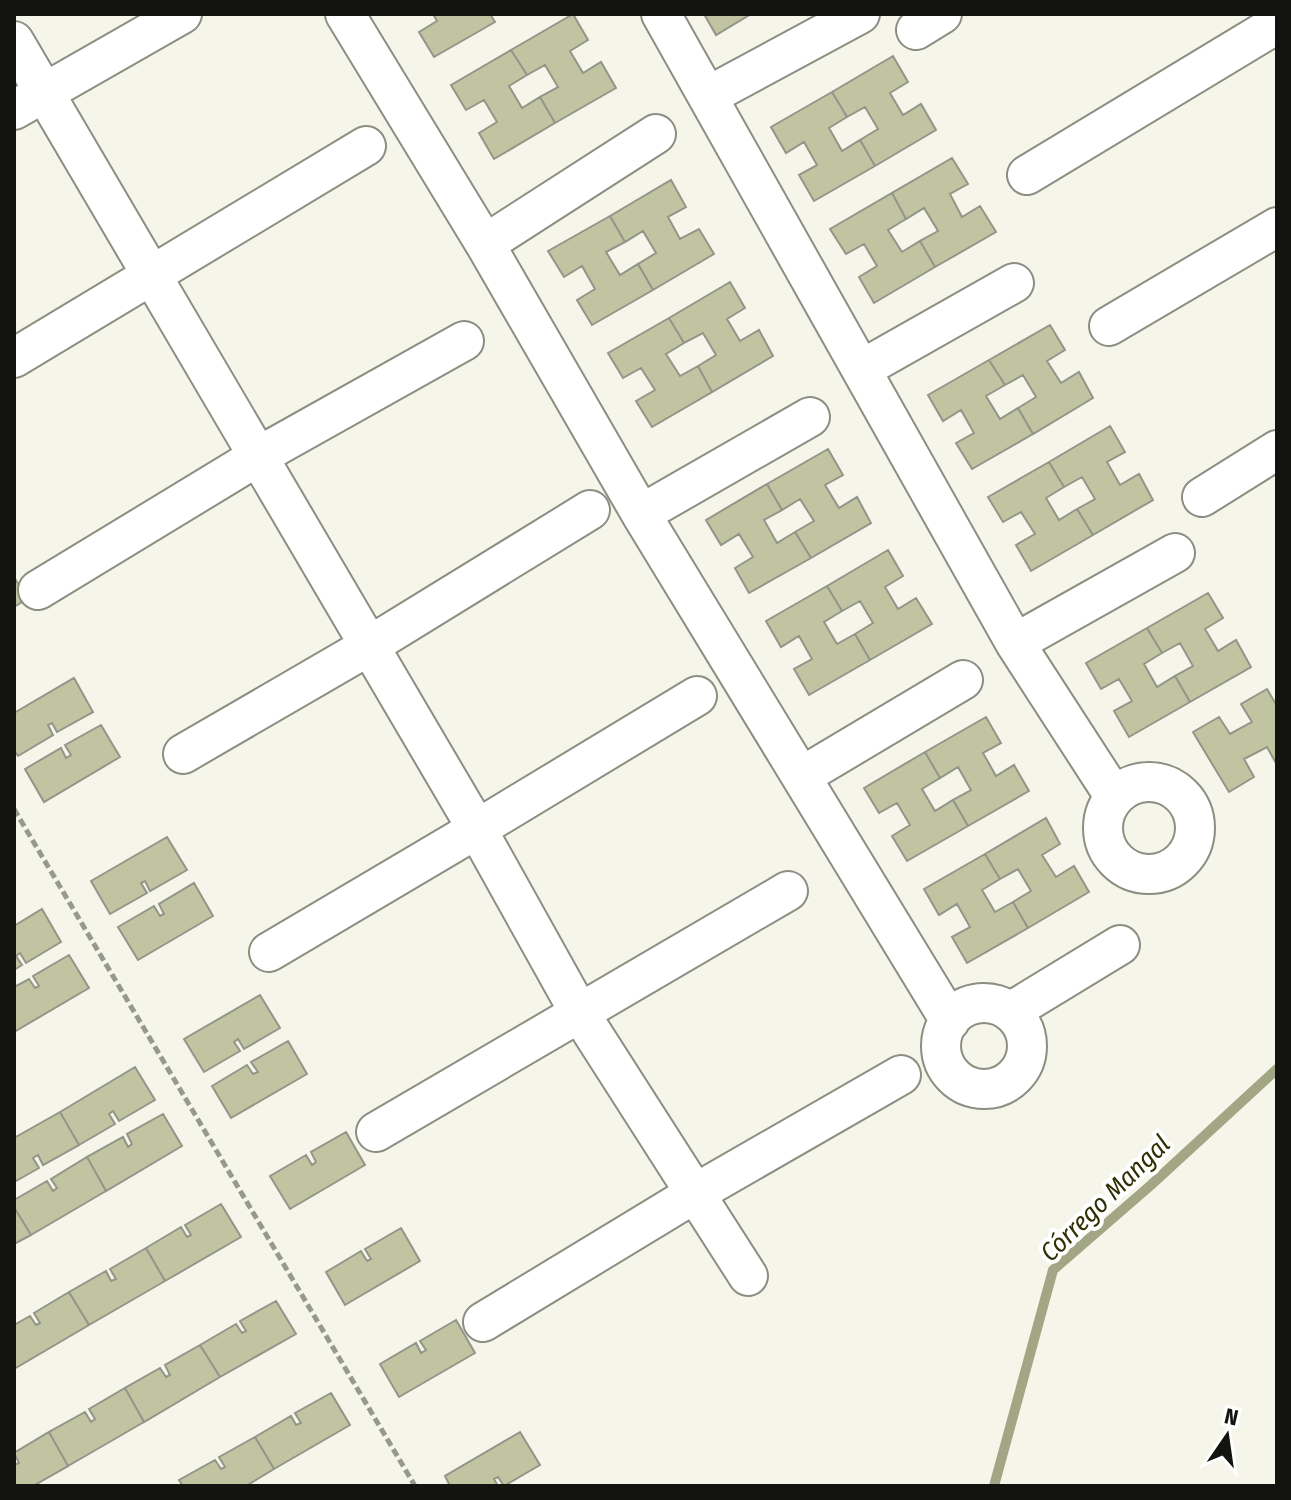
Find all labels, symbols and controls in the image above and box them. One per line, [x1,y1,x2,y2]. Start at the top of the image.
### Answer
water label: Córrego Mangal [1034,1129,1177,1268]
north arrow [1187,1396,1267,1476]
text: N [1222,1402,1241,1432]

